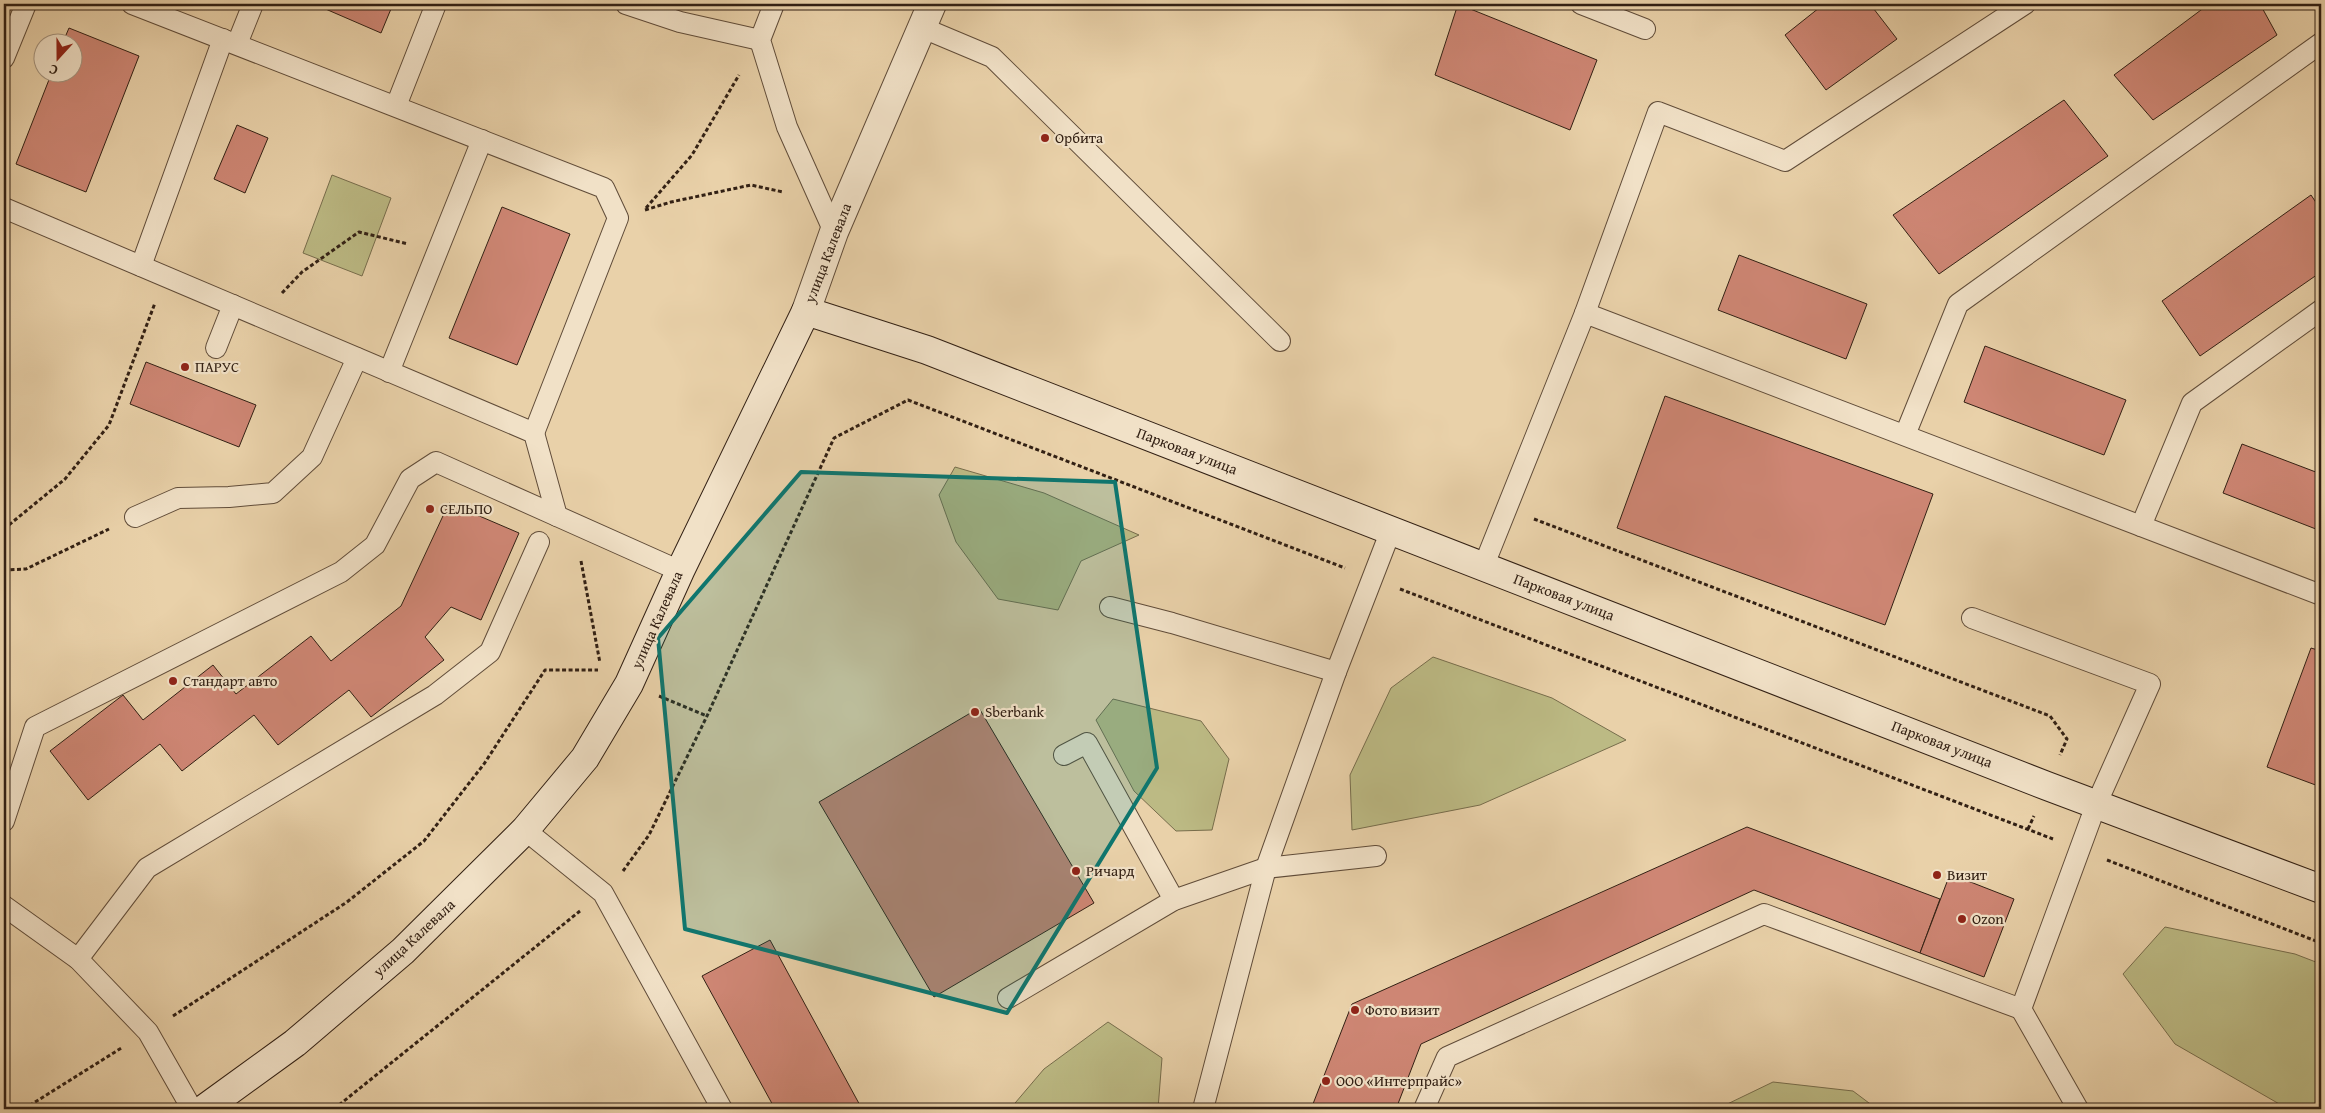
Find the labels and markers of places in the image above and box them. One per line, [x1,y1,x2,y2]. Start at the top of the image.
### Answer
place label: Орбита [1055,127,1104,148]
marker: Орбита [1039,132,1051,144]
place label: ПАРУС [195,356,239,377]
marker: ПАРУС [179,361,191,373]
place label: СЕЛЬПО [440,498,492,519]
marker: СЕЛЬПО [424,503,436,515]
place label: Стандарт авто [183,670,278,691]
marker: Стандарт авто [167,675,179,687]
place label: Sberbank [985,701,1045,722]
marker: Sberbank [969,706,981,718]
place label: Ричард [1086,860,1134,881]
place label: Визит [1947,864,1988,885]
marker: Ричард [1070,865,1082,877]
marker: Визит [1931,869,1943,881]
place label: Ozon [1972,908,2004,929]
marker: Ozon [1956,913,1968,925]
place label: Фото визит [1365,999,1440,1020]
marker: Фото визит [1349,1004,1361,1016]
place label: ООО «Интерпрайс» [1336,1070,1462,1091]
marker: ООО «Интерпрайс» [1320,1075,1332,1087]

